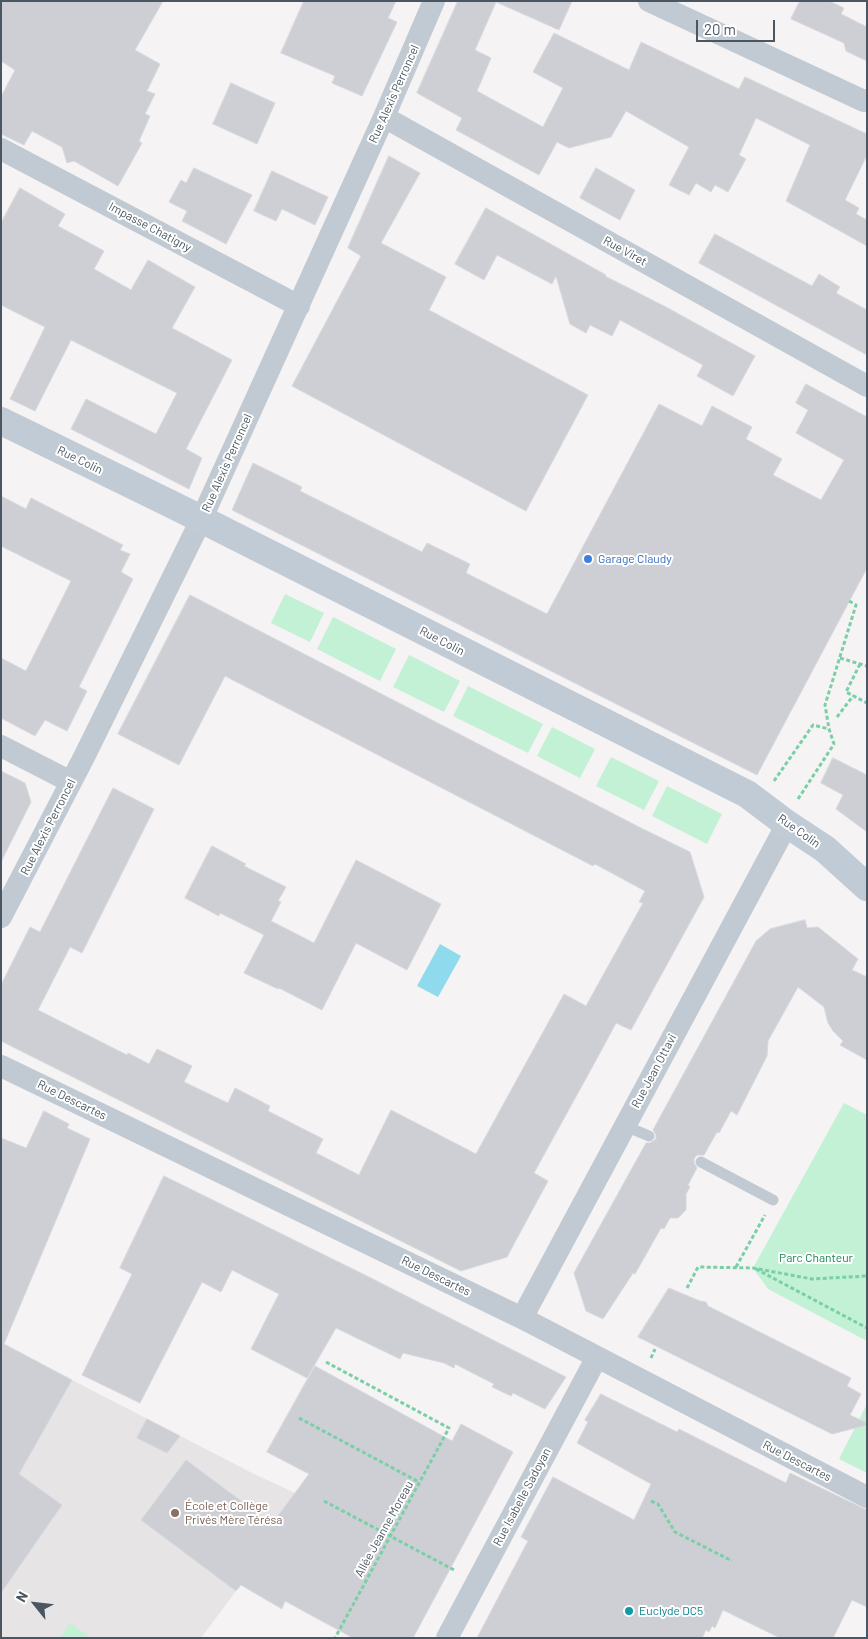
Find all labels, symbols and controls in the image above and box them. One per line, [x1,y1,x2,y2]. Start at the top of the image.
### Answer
scale bar [698,10,777,42]
text: 20 m [704,20,736,38]
street label: Rue Alexis Perroncel [366,43,422,145]
street label: Impasse Chatigny [106,199,194,255]
street label: Rue Viret [601,233,649,269]
street label: Rue Alexis Perroncel [199,412,255,514]
street label: Rue Colin [55,443,105,477]
place label: Garage Claudy [598,552,672,566]
marker: Garage Claudy [582,553,594,565]
street label: Rue Colin [417,624,467,658]
street label: Rue Alexis Perroncel [18,776,78,878]
street label: Rue Colin [775,811,823,851]
street label: Rue Jean Ottavi [628,1031,680,1111]
street label: Rue Descartes [35,1077,109,1123]
park label: Parc Chanteur [779,1251,853,1265]
street label: Rue Descartes [399,1253,473,1299]
street label: Rue Descartes [760,1438,834,1484]
street label: Rue Isabelle Sadoyan [490,1446,554,1548]
street label: Allée Jeanne Moreau [352,1479,416,1579]
place label: École et Collège Privés Mère Térésa [185,1499,282,1527]
marker: École et Collège Privés Mère Térésa [169,1507,181,1519]
north arrow [10,1579,60,1629]
text: N [12,1588,31,1605]
place label: Euclyde DC5 [639,1604,703,1618]
marker: Euclyde DC5 [623,1605,635,1617]

